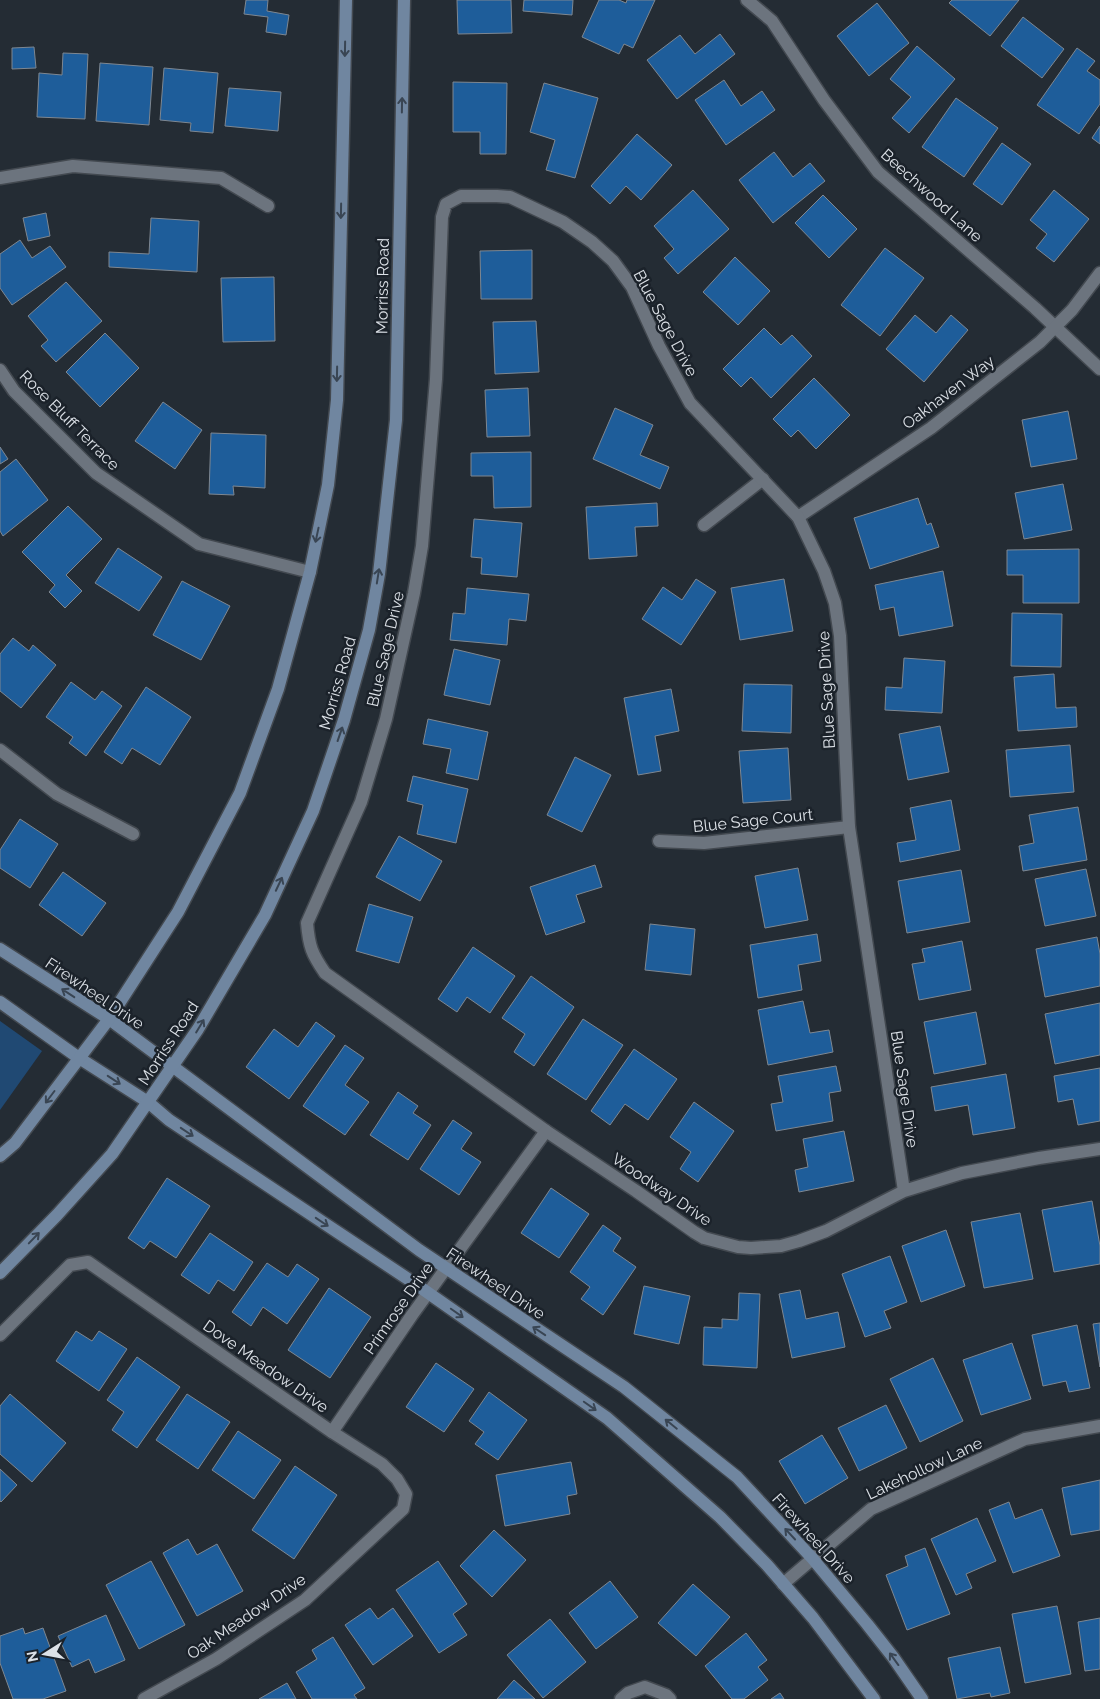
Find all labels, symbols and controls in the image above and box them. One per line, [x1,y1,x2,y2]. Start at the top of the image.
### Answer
one-way arrow [340,40,350,56]
one-way arrow [397,97,407,114]
street label: Beechwood Lane [877,145,986,246]
one-way arrow [336,202,346,219]
street label: Morriss Road [372,238,393,334]
street label: Blue Sage Drive [629,267,702,380]
street label: Oakhaven Way [898,351,998,433]
one-way arrow [332,365,342,381]
street label: Rose Bluff Terrace [16,366,124,474]
one-way arrow [312,526,322,542]
one-way arrow [374,568,384,584]
street label: Blue Sage Drive [363,590,408,709]
street label: Blue Sage Drive [814,631,839,749]
street label: Morriss Road [315,634,360,732]
one-way arrow [336,726,345,742]
street label: Blue Sage Court [692,805,815,836]
one-way arrow [275,877,285,892]
street label: Firewheel Drive [42,953,148,1033]
one-way arrow [61,988,75,998]
street label: Morriss Road [134,998,203,1089]
one-way arrow [196,1019,206,1033]
street label: Blue Sage Drive [887,1029,922,1149]
one-way arrow [106,1076,120,1086]
one-way arrow [44,1090,55,1103]
one-way arrow [180,1127,194,1137]
street label: Woodway Drive [608,1149,715,1230]
one-way arrow [315,1217,329,1227]
one-way arrow [28,1232,40,1244]
street label: Firewheel Drive [443,1243,549,1323]
street label: Primrose Drive [360,1259,437,1358]
one-way arrow [450,1308,464,1318]
street label: Dove Meadow Drive [199,1316,332,1417]
one-way arrow [532,1326,546,1336]
one-way arrow [583,1401,597,1411]
one-way arrow [665,1419,678,1430]
street label: Lakehollow Lane [863,1433,985,1504]
street label: Firewheel Drive [768,1489,859,1587]
one-way arrow [784,1528,796,1541]
street label: Oak Meadow Drive [183,1570,309,1663]
north arrow [20,1629,70,1679]
text: N [23,1650,41,1663]
one-way arrow [889,1653,900,1666]

